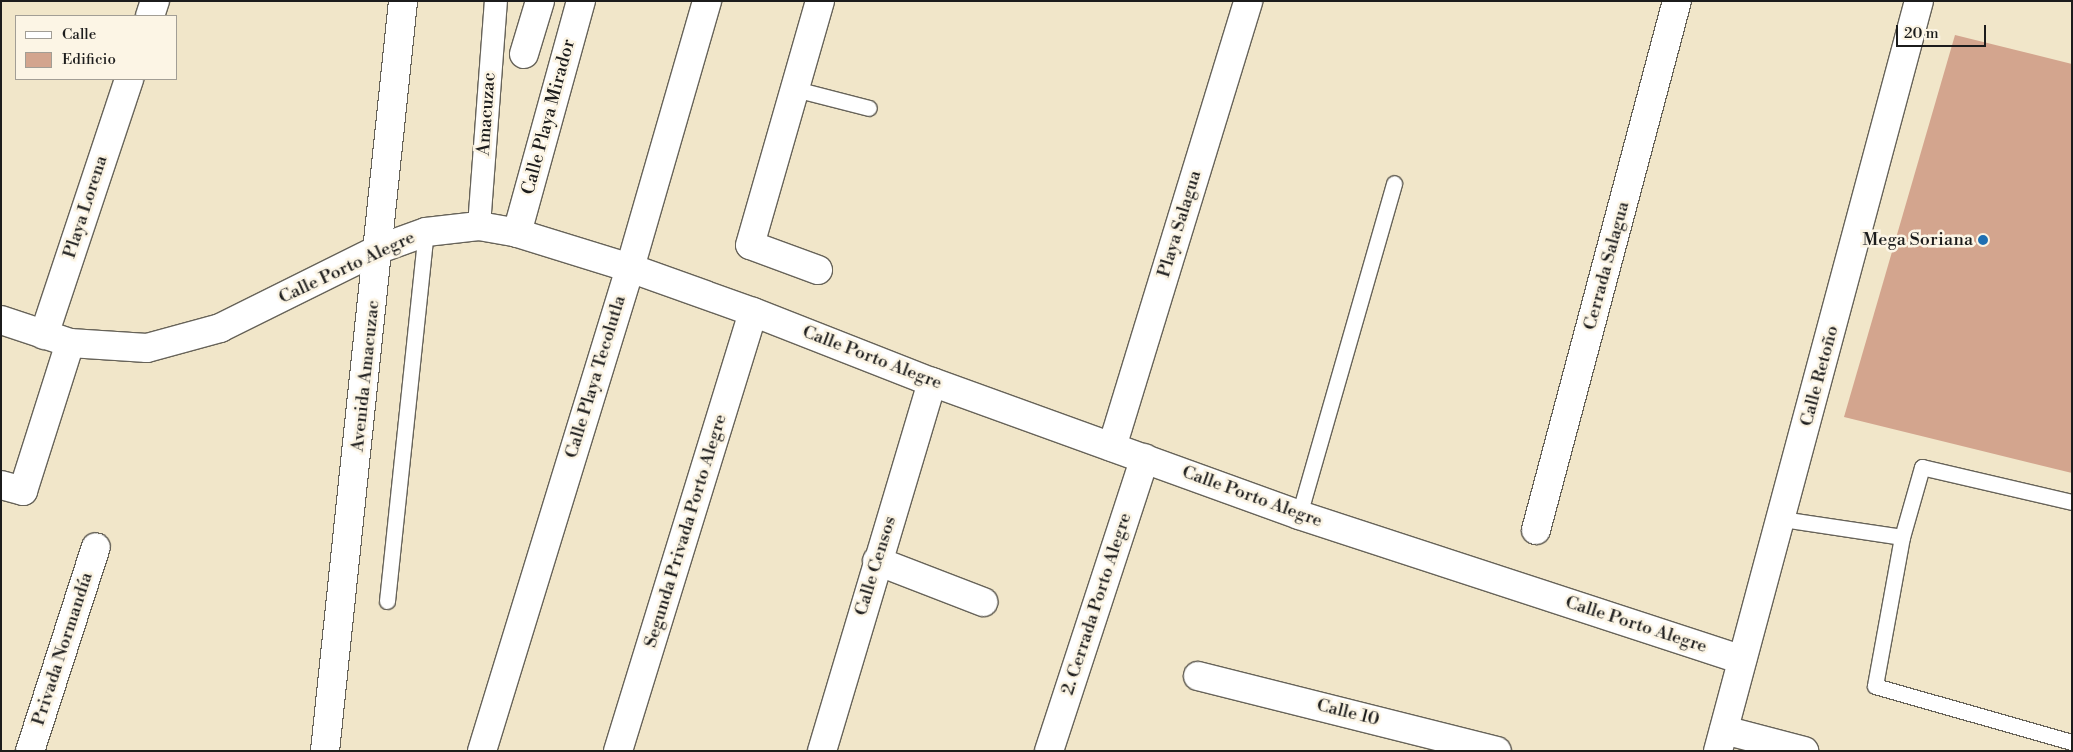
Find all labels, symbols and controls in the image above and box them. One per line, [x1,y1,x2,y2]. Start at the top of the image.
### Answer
legend [15,15,178,80]
scale bar [1898,15,1988,47]
text: 20 m [1904,24,1939,43]
text: Calle [62,25,96,44]
street label: Calle Playa Mirador [518,37,580,197]
text: Edificio [62,50,116,69]
street label: Amacuzac [473,72,501,156]
street label: Playa Lorena [59,153,113,261]
street label: Playa Salagua [1153,168,1207,280]
street label: Cerrada Salagua [1579,199,1635,333]
street label: Calle Porto Alegre [276,227,418,309]
place label: Mega Soriana [1862,229,1973,251]
marker: Mega Soriana [1977,234,1989,246]
street label: Calle Playa Tecolutla [561,293,631,461]
street label: Avenida Amacuzac [347,299,385,453]
street label: Calle Porto Alegre [799,321,945,395]
street label: Calle Retoño [1796,323,1844,429]
street label: Segunda Privada Porto Alegre [640,412,732,650]
street label: Calle Porto Alegre [1179,462,1325,532]
street label: 2. Cerrada Porto Alegre [1057,510,1137,698]
street label: Calle Censos [851,514,901,618]
street label: Privada Normandía [28,570,98,728]
street label: Calle Porto Alegre [1562,592,1710,658]
street label: Calle 10 [1314,695,1382,731]

